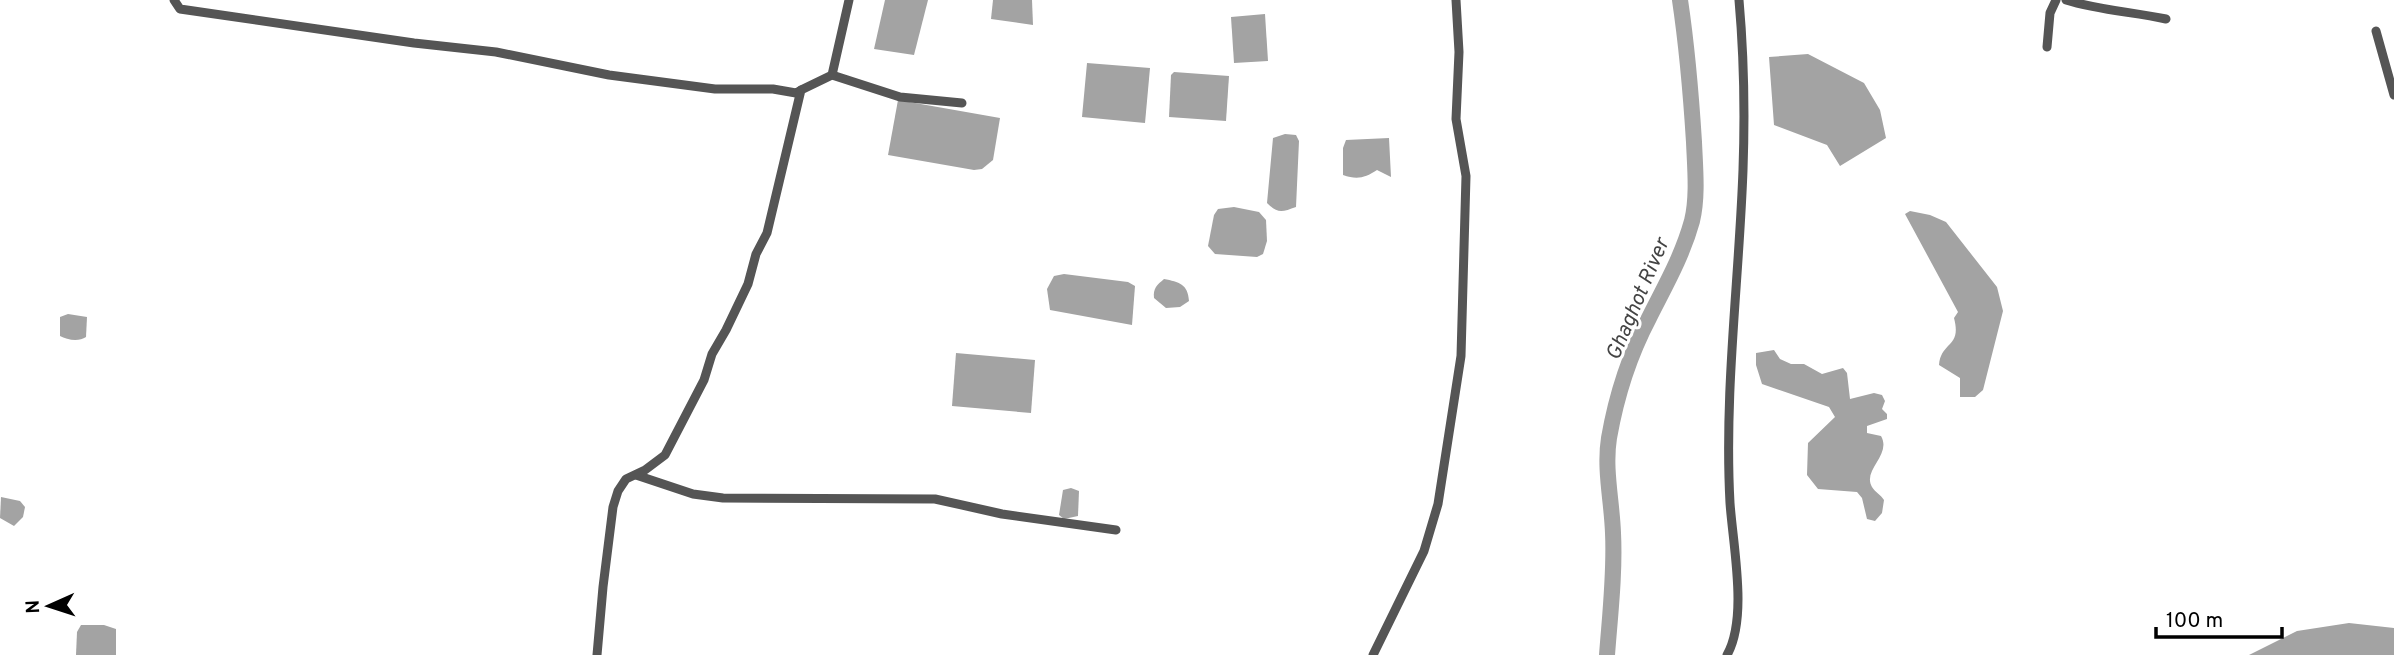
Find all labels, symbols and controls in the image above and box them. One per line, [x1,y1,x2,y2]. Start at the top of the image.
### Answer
water label: Ghaghot River [1601,233,1677,365]
north arrow [14,571,84,641]
scale bar [2156,596,2282,640]
text: N [22,599,46,614]
text: 100 m [2166,608,2223,635]

